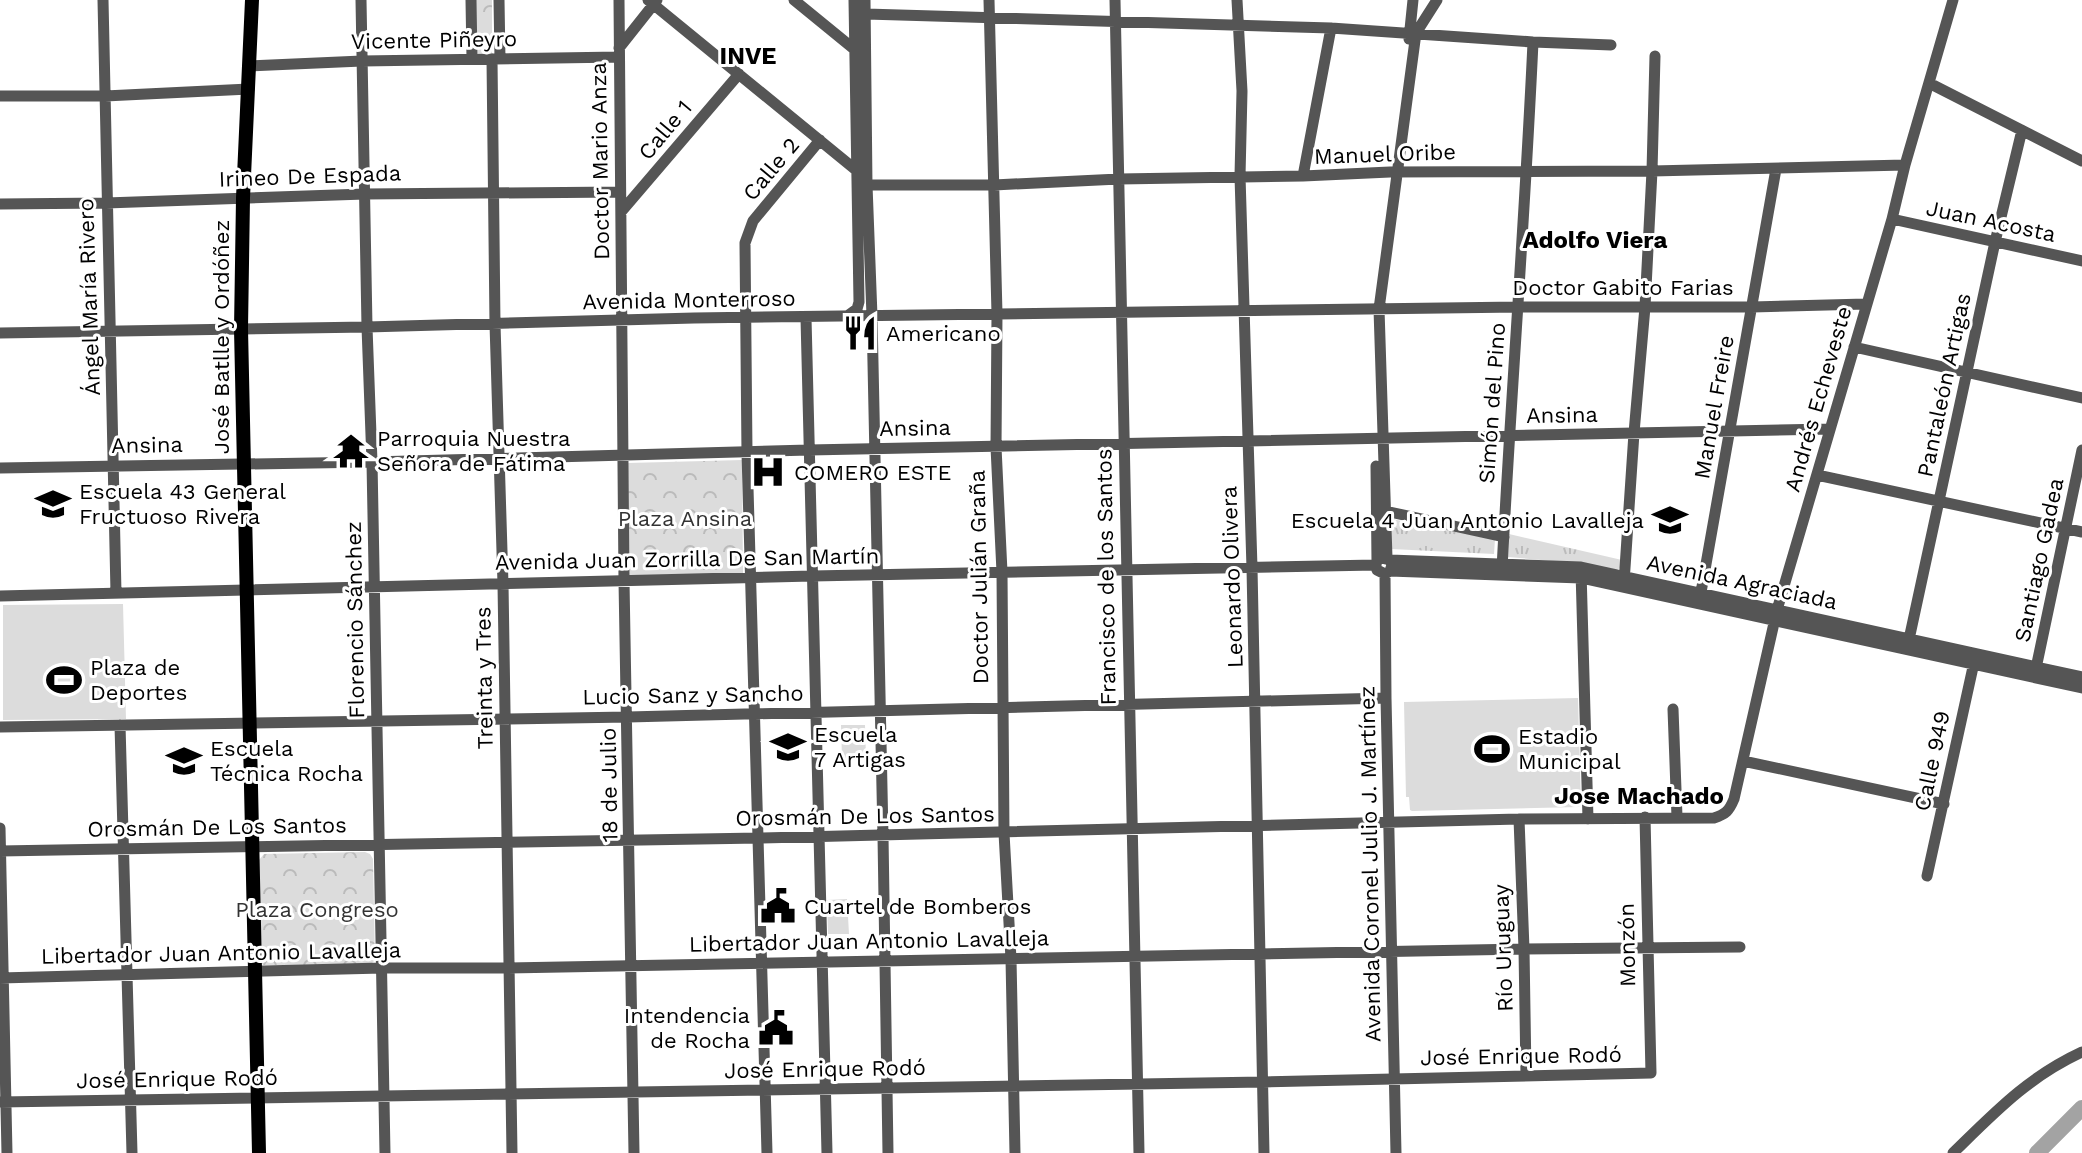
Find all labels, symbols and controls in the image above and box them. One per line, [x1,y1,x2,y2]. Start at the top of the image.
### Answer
street label: Vicente Piñeyro [351,26,517,54]
district label: INVE [720,42,776,70]
street label: Doctor Mario Anza [586,62,614,260]
street label: Calle 1 [633,95,697,165]
street label: Calle 2 [738,133,804,205]
street label: Manuel Oribe [1314,139,1456,169]
street label: Irineo De Espada [218,160,402,192]
street label: Juan Acosta [1924,195,2058,247]
street label: Ángel María Rivero [73,198,105,396]
street label: José Batlle y Ordóñez [209,220,234,454]
district label: Adolfo Viera [1523,226,1668,254]
street label: Doctor Gabito Farias [1512,275,1734,300]
street label: Avenida Monterroso [582,286,796,314]
street label: Pantaleón Artigas [1912,291,1976,479]
street label: Andrés Echeveste [1780,303,1856,495]
restaurant icon: Americano [841,314,879,352]
place label: Americano [886,321,1001,346]
street label: Simón del Pino [1474,322,1510,484]
street label: Manuel Freire [1689,333,1739,481]
street label: Ansina [1526,402,1598,428]
street label: Ansina [879,415,951,441]
place label: Parroquia Nuestra Señora de Fátima [377,426,571,476]
street label: Ansina [111,432,183,458]
temple icon: Parroquia Nuestra Señora de Fátima [332,432,370,470]
street label: Francisco de los Santos [1091,448,1121,706]
hospital icon: COMERO ESTE [749,453,787,491]
place label: COMERO ESTE [794,460,952,485]
street label: Doctor Julián Graña [965,470,993,684]
street label: Santiago Gadea [2009,476,2069,644]
place label: Escuela 43 General Fructuoso Rivera [79,479,286,529]
school or university icon: Escuela 43 General Fructuoso Rivera [34,485,72,523]
street label: Leonardo Olivera [1216,486,1248,668]
school or university icon: Escuela 4 Juan Antonio Lavalleja [1651,501,1689,539]
park label: Plaza Ansina [618,506,752,531]
place label: Escuela 4 Juan Antonio Lavalleja [1291,508,1644,533]
street label: Florencio Sánchez [341,521,369,719]
street label: Avenida Juan Zorrilla De San Martín [495,543,879,575]
street label: Avenida Agraciada [1645,550,1839,614]
street label: Treinta y Tres [470,606,498,750]
place label: Plaza de Deportes [90,655,187,705]
sports icon: Plaza de Deportes [45,661,83,699]
street label: Lucio Sanz y Sancho [582,681,804,709]
street label: Avenida Coronel Julio J. Martínez [1354,686,1386,1042]
street label: Calle 949 [1909,709,1955,813]
place label: Escuela 7 Artigas [814,722,906,772]
place label: Estadio Municipal [1518,724,1621,774]
street label: 18 de Julio [596,727,622,843]
school or university icon: Escuela 7 Artigas [769,728,807,766]
sports icon: Estadio Municipal [1473,730,1511,768]
place label: Escuela Técnica Rocha [210,736,363,786]
school or university icon: Escuela Técnica Rocha [165,742,203,780]
district label: Jose Machado [1554,782,1724,810]
street label: Orosmán De Los Santos [735,801,995,831]
street label: Orosmán De Los Santos [87,812,347,842]
street label: Río Uruguay [1488,883,1518,1012]
public building icon: Cuartel de Bomberos [759,887,797,925]
place label: Cuartel de Bomberos [804,894,1031,919]
park label: Plaza Congreso [235,897,399,922]
street label: Monzón [1614,903,1640,987]
street label: Libertador Juan Antonio Lavalleja [689,925,1049,957]
street label: Libertador Juan Antonio Lavalleja [41,937,401,969]
place label: Intendencia de Rocha [624,1003,750,1053]
public building icon: Intendencia de Rocha [757,1009,795,1047]
street label: José Enrique Rodó [1420,1042,1622,1070]
street label: José Enrique Rodó [724,1055,926,1083]
street label: José Enrique Rodó [76,1065,278,1093]

